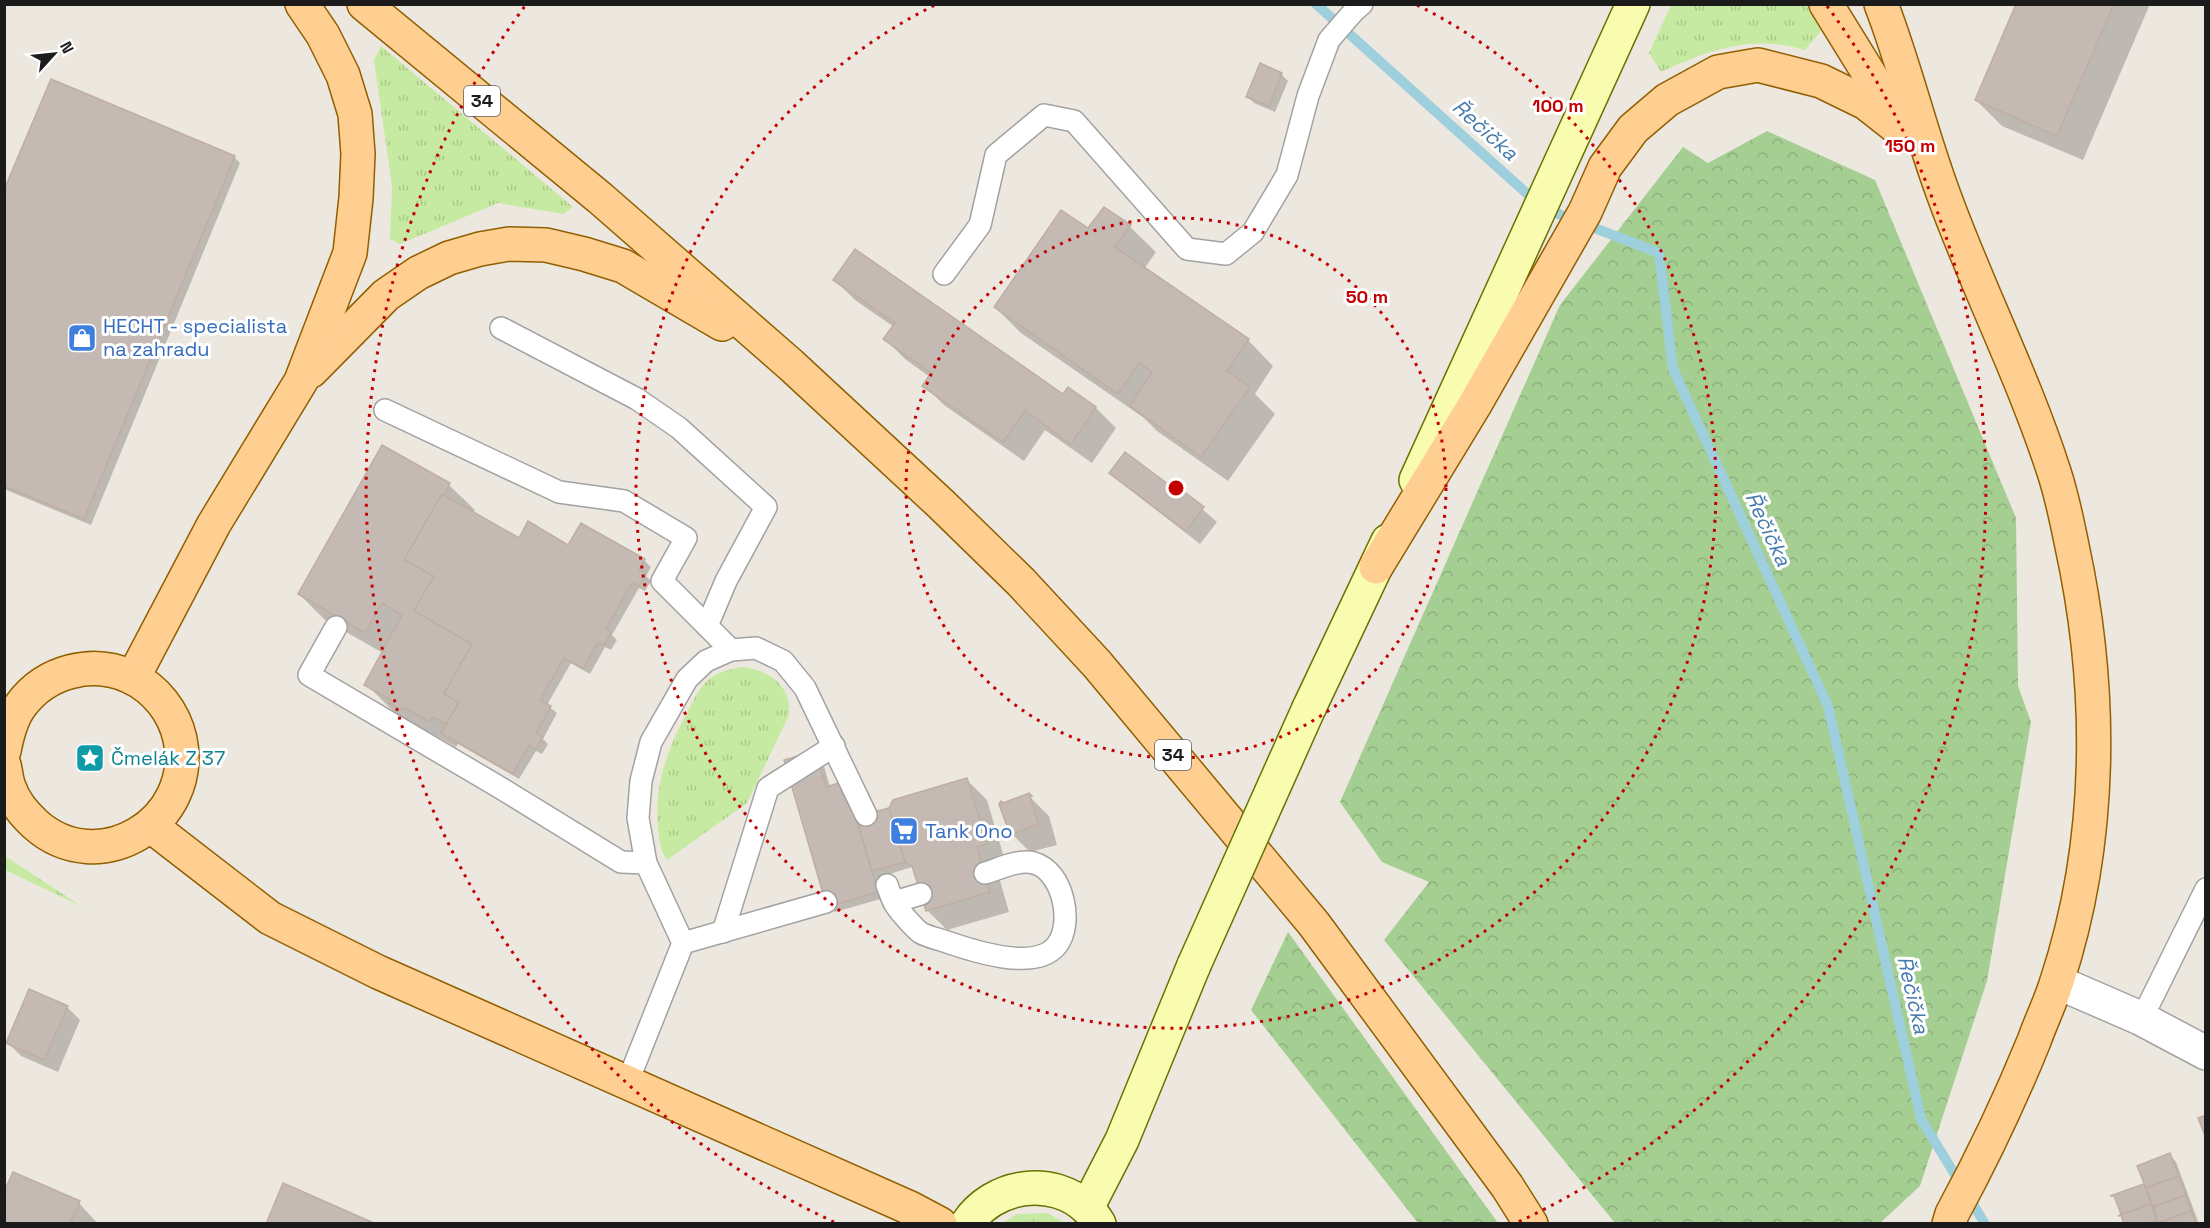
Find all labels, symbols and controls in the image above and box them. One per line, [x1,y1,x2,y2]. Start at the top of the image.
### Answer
north arrow [24,24,84,84]
text: N [55,38,79,57]
road number: 34 [464,86,500,116]
water label: Řečička [1447,93,1524,167]
text: 100 m [1532,94,1584,117]
text: 150 m [1885,134,1935,157]
text: 50 m [1346,285,1388,308]
place label: HECHT - specialista na zahradu [103,313,287,362]
shop icon: HECHT - specialista na zahradu [66,322,98,354]
centre of rings [1166,478,1186,498]
water label: Řečička [1740,487,1798,571]
road number: 34 [1155,740,1191,770]
place icon: Čmelák Z 37 [74,742,106,774]
place label: Čmelák Z 37 [111,745,225,771]
supermarket icon: Tank Ono [888,815,920,847]
place label: Tank Ono [925,818,1013,844]
water label: Řečička [1891,953,1936,1037]

